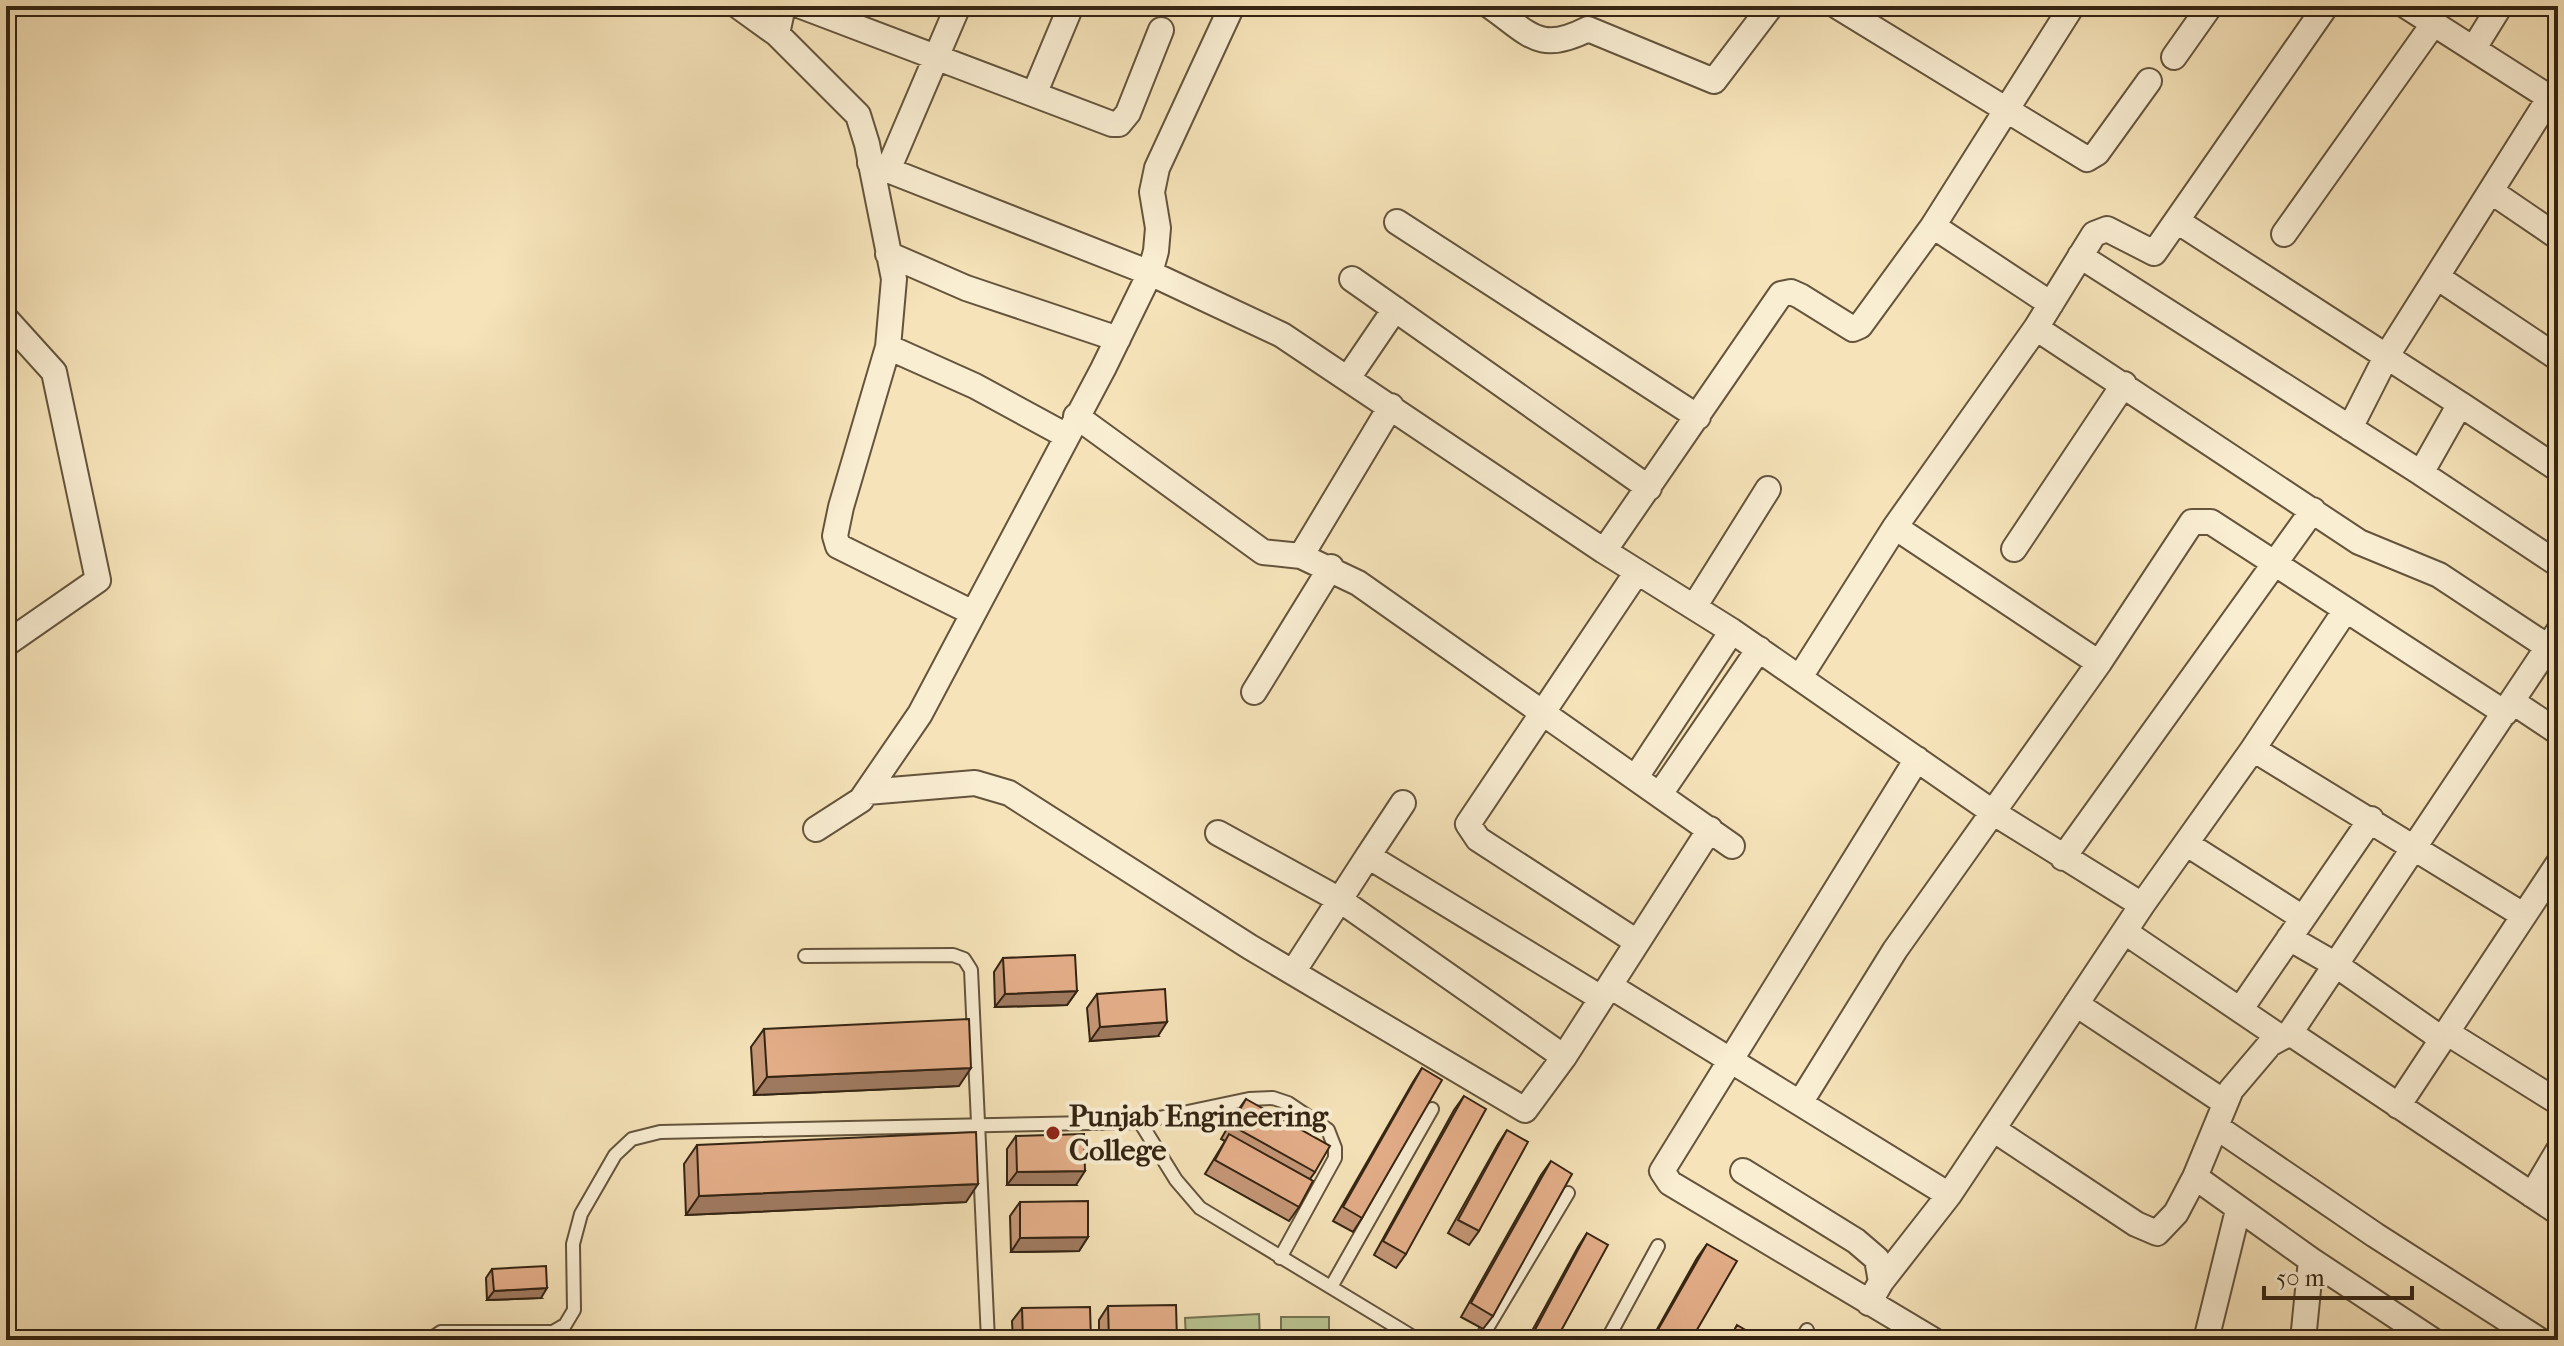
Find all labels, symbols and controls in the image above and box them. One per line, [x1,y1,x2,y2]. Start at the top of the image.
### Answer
place label: Punjab Engineering College [1069,1099,1329,1168]
marker: Punjab Engineering College [1044,1124,1062,1142]
scale bar [2264,1250,2412,1300]
text: 50 m [2276,1264,2325,1292]

